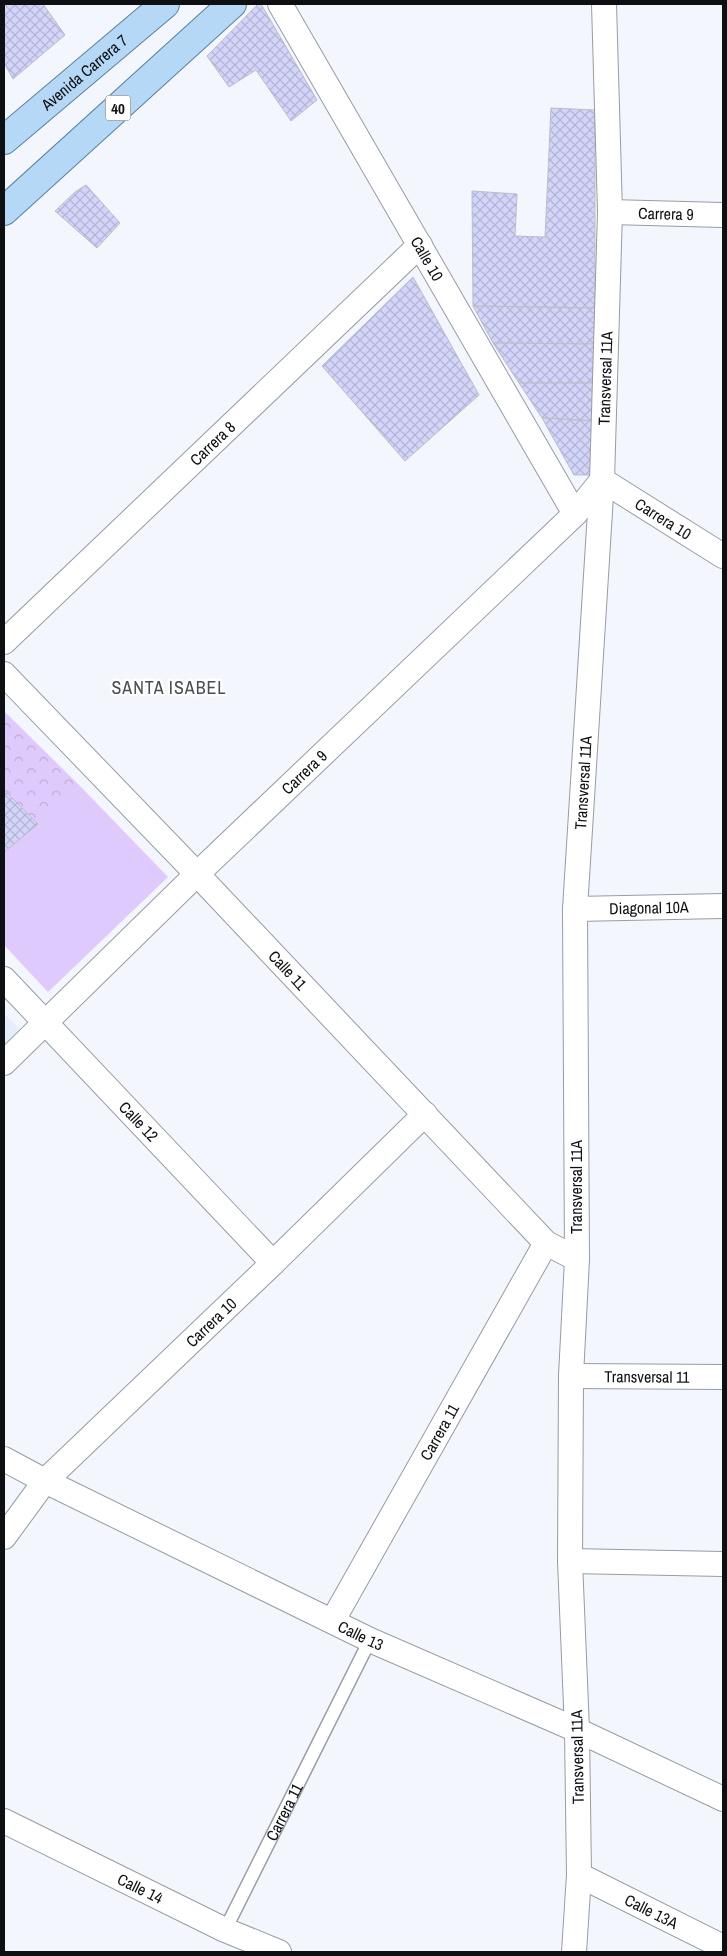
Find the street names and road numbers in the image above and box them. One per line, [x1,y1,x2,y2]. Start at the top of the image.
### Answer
street label: Avenida Carrera 7 [35,29,132,116]
road number: 40 [106,96,130,120]
street label: Carrera 9 [638,202,694,225]
street label: Calle 10 [406,232,449,285]
street label: Transversal 11A [593,331,617,426]
street label: Carrera 8 [185,416,240,470]
street label: Carrera 10 [631,493,696,545]
street label: Transversal 11A [569,735,597,830]
street label: Carrera 9 [276,745,332,799]
street label: Diagonal 10A [609,896,689,919]
street label: Calle 11 [264,945,312,995]
street label: Calle 12 [114,1096,163,1146]
street label: Transversal 11A [565,1140,587,1234]
street label: Carrera 10 [181,1293,241,1352]
street label: Transversal 11 [604,1365,690,1388]
street label: Carrera 11 [414,1399,464,1464]
street label: Calle 13 [334,1615,387,1656]
street label: Transversal 11A [565,1710,589,1804]
street label: Carrera 11 [260,1779,308,1844]
street label: Calle 14 [114,1868,167,1909]
street label: Calle 13A [621,1889,682,1934]

